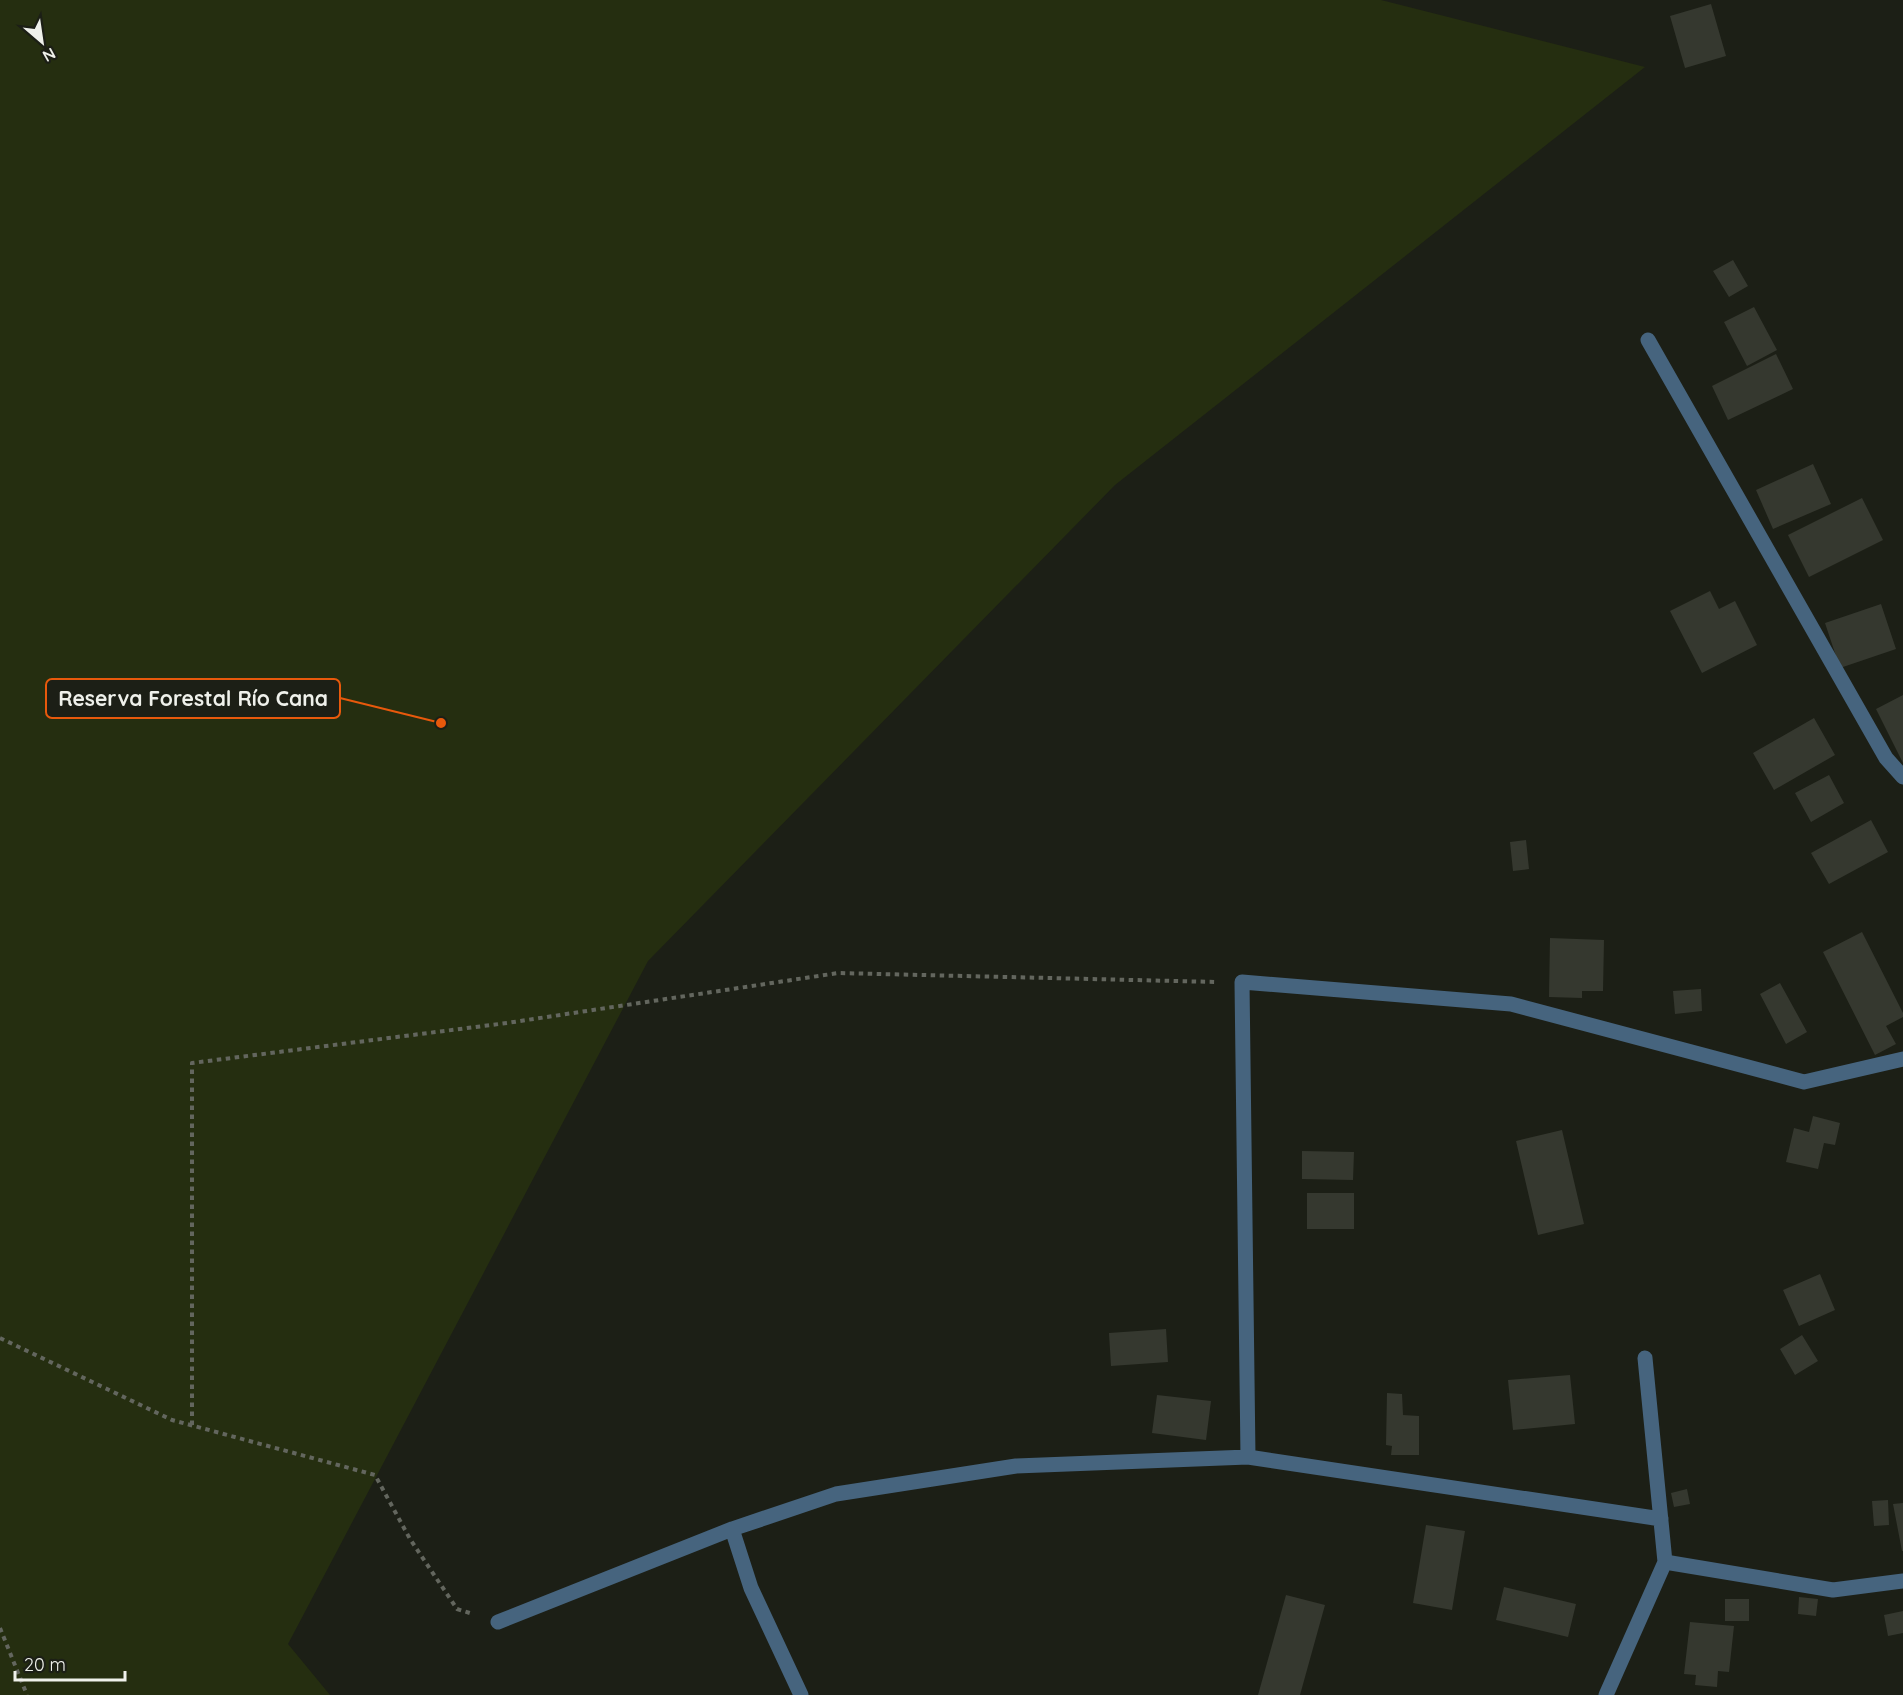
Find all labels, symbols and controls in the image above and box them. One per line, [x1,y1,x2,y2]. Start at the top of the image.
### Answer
north arrow [12,12,72,72]
text: N [39,44,59,67]
callout: Reserva Forestal Río Cana [46,679,340,718]
text: Reserva Forestal Río Cana [58,685,328,711]
scale bar [15,1644,124,1682]
text: 20 m [24,1653,66,1676]

